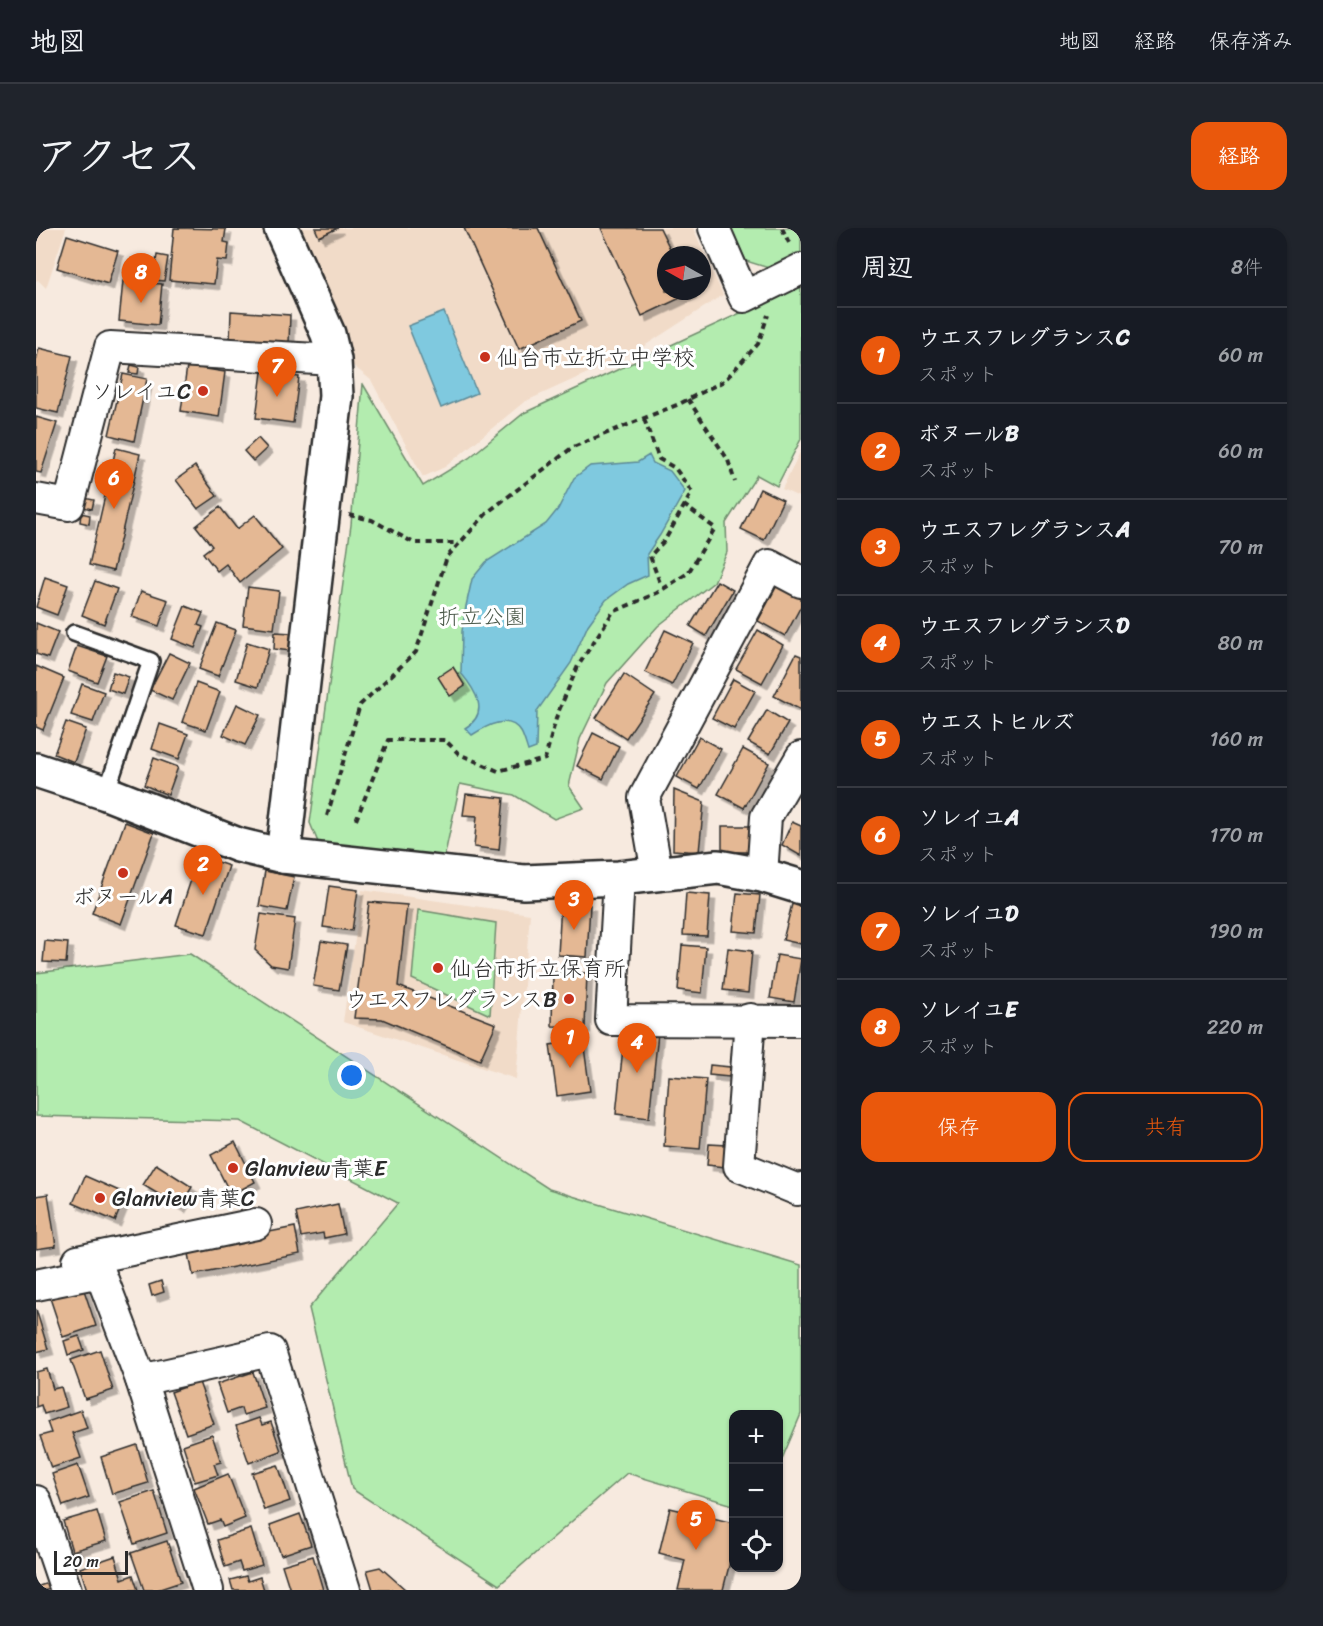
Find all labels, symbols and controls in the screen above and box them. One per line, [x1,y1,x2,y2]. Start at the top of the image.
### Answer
text: 地図 [30,17,86,66]
text: 地図 [1059,22,1101,60]
text: 経路 [1134,22,1176,60]
text: 保存済み [1209,22,1293,60]
text: アクセス [36,119,201,193]
button: 経路 [1191,122,1287,190]
text: 周辺 [861,244,913,290]
north arrow [657,246,711,300]
text: 8件 [1231,250,1263,285]
pin: 8 [122,254,160,303]
text: ウエスフレグランスC [918,318,1130,357]
place label: 仙台市立折立中学校 [497,338,695,377]
text: 1 [876,338,885,373]
text: 60 m [1218,338,1263,373]
pin: 7 [258,348,296,397]
marker: 仙台市立折立中学校 [478,350,492,364]
text: スポット [918,357,998,392]
place label: ソレイユC [91,372,191,411]
marker: ソレイユC [196,384,210,398]
text: ボヌールB [918,414,1019,453]
text: 2 [875,434,886,469]
text: 60 m [1218,434,1263,469]
text: スポット [918,453,998,488]
pin: 6 [94,460,134,509]
text: ウエスフレグランスA [918,510,1130,549]
text: 3 [875,530,886,565]
text: 70 m [1218,530,1263,565]
text: スポット [918,549,998,584]
park label: 折立公園 [438,597,526,636]
text: ウエスフレグランスD [918,606,1129,645]
text: 4 [874,626,887,661]
text: 80 m [1218,626,1263,661]
text: スポット [918,645,998,680]
text: ウエストヒルズ [918,702,1074,741]
text: 5 [874,722,887,757]
text: 160 m [1210,722,1263,757]
text: スポット [918,741,998,776]
text: ソレイユA [918,798,1020,837]
text: 6 [875,818,886,853]
text: 170 m [1210,818,1263,853]
text: スポット [918,837,998,872]
pin: 2 [184,846,222,895]
marker: ボヌールA [116,866,130,880]
place label: ボヌールA [72,877,174,916]
pin: 3 [554,880,594,930]
text: ソレイユD [918,894,1018,933]
text: 7 [875,914,886,949]
text: 190 m [1209,914,1263,949]
text: スポット [918,933,998,968]
place label: 仙台市折立保育所 [450,949,626,988]
marker: 仙台市折立保育所 [431,961,445,975]
place label: ウエスフレグランスB [345,980,557,1019]
text: ソレイユE [918,990,1017,1029]
marker: ウエスフレグランスB [562,992,576,1006]
text: 8 [874,1010,887,1045]
text: 220 m [1207,1010,1263,1045]
pin: 1 [550,1018,590,1068]
pin: 4 [618,1024,656,1073]
text: スポット [918,1029,998,1064]
your location [337,1061,366,1090]
button: 保存 [861,1092,1056,1162]
button: 共有 [1068,1092,1263,1162]
place label: Glanview青葉E [245,1149,388,1188]
marker: Glanview青葉E [226,1161,240,1175]
place label: Glanview青葉C [112,1179,255,1218]
marker: Glanview青葉C [93,1191,107,1205]
map controls [729,1410,783,1572]
button: + [729,1410,783,1464]
button: − [729,1464,783,1518]
pin: 5 [676,1500,716,1550]
button: locate [729,1518,783,1572]
text: 20 m [63,1547,99,1576]
scale bar [54,1548,128,1576]

